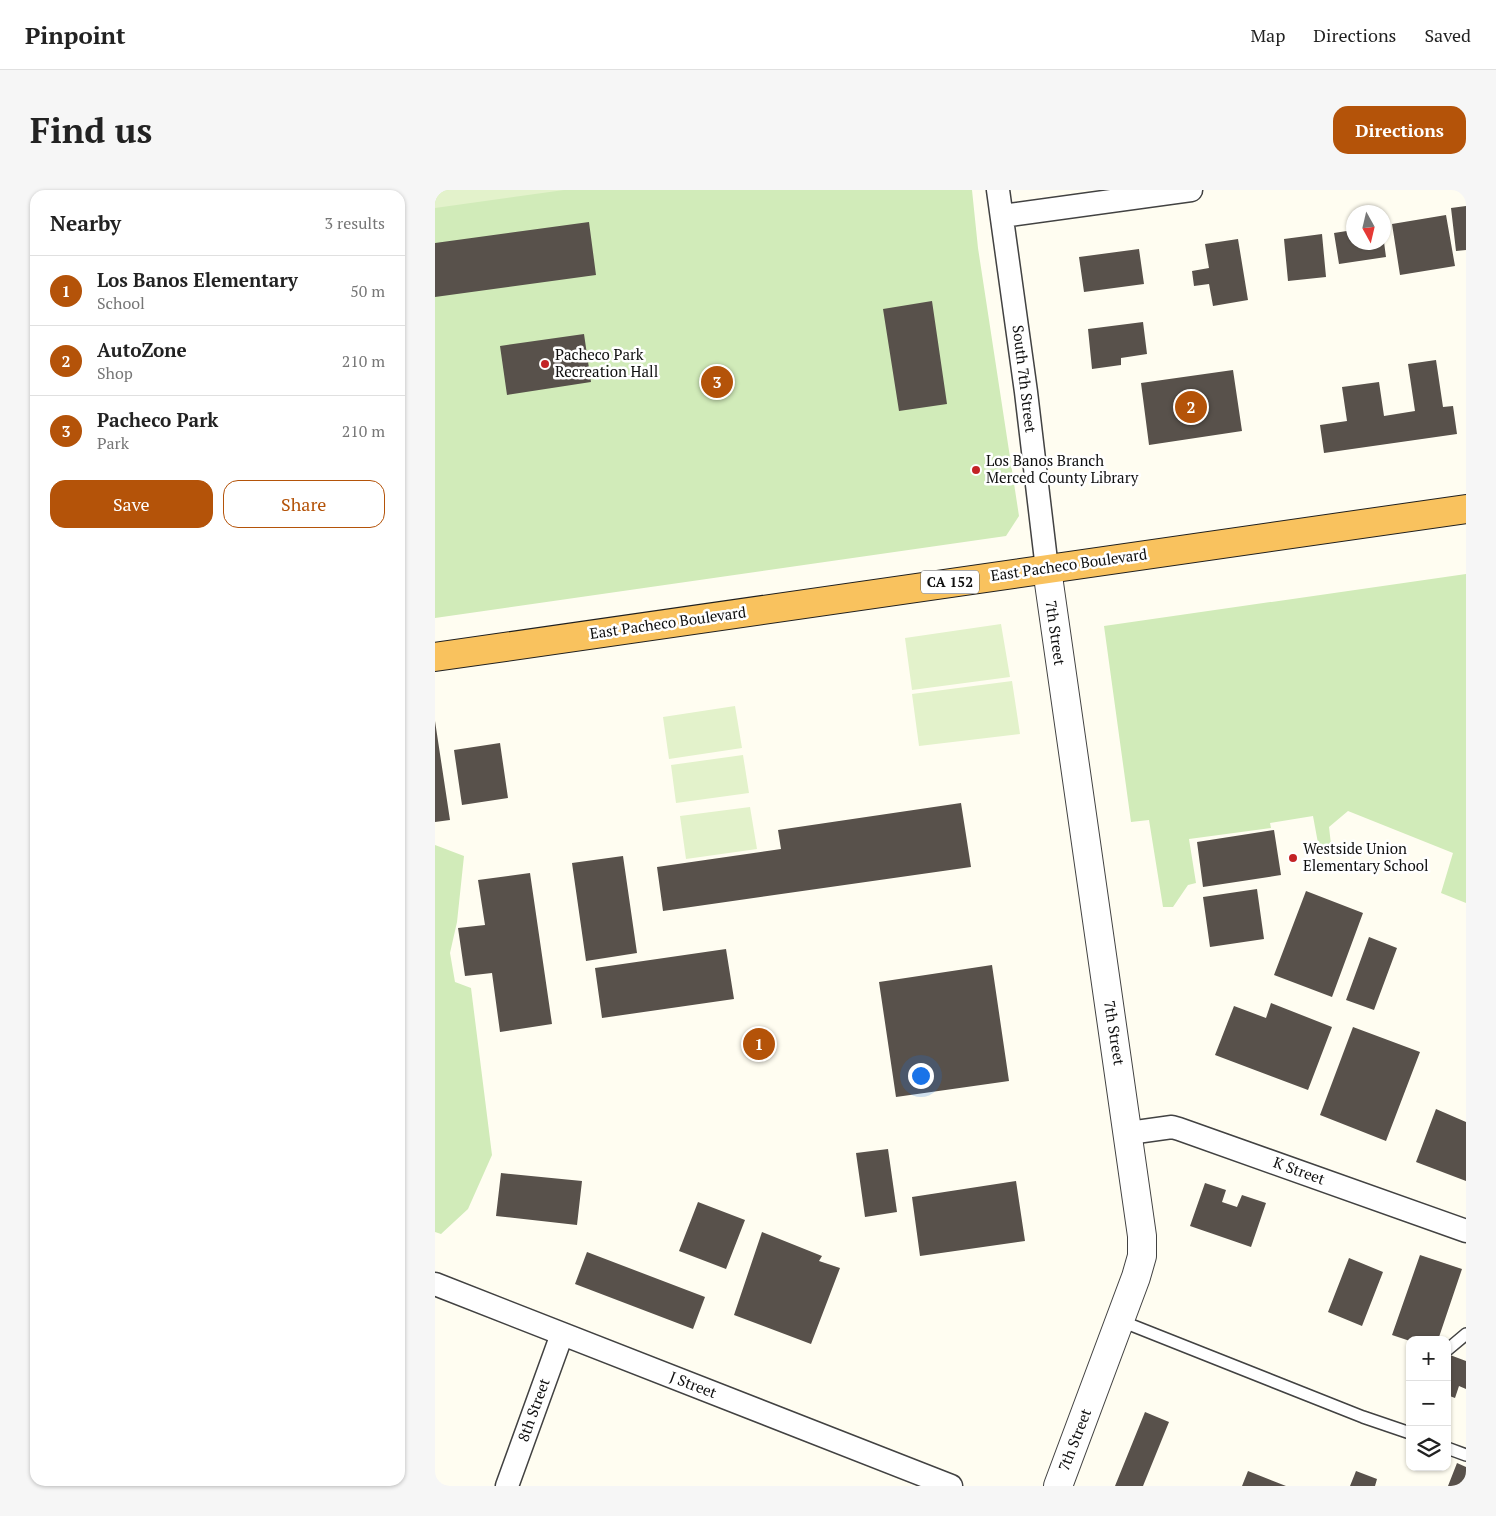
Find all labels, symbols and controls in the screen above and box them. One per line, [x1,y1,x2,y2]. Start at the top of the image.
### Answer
text: Pinpoint [25,19,126,51]
text: Map [1250,23,1285,47]
text: Directions [1313,23,1396,47]
text: Saved [1424,23,1471,47]
button: Directions [1333,106,1466,154]
text: Find us [30,107,152,153]
north arrow [1346,205,1391,250]
text: Nearby [50,209,121,237]
text: 3 results [325,212,385,234]
text: Los Banos Elementary [97,267,298,292]
text: 1 [61,280,71,302]
text: 50 m [350,280,385,302]
text: School [97,292,145,314]
street label: South 7th Street [1008,324,1042,434]
text: AutoZone [97,337,187,362]
place label: Pacheco Park Recreation Hall [555,344,658,381]
text: 2 [61,350,71,372]
text: 210 m [342,350,385,372]
marker: Pacheco Park Recreation Hall [539,358,551,370]
text: Shop [97,362,133,384]
pin: 3 [701,363,733,401]
pin: 2 [1175,388,1207,426]
text: Pacheco Park [97,407,218,432]
text: 3 [61,420,71,442]
text: 210 m [342,420,385,442]
text: Park [97,432,129,454]
place label: Los Banos Branch Merced County Library [986,450,1139,487]
marker: Los Banos Branch Merced County Library [970,464,982,476]
button: Save [50,480,213,528]
button: Share [223,480,385,528]
street label: East Pacheco Boulevard [989,543,1148,585]
road number: CA 152 [921,571,979,594]
street label: 7th Street [1042,599,1071,667]
street label: East Pacheco Boulevard [588,601,747,643]
place label: Westside Union Elementary School [1303,838,1429,875]
marker: Westside Union Elementary School [1287,852,1299,864]
street label: 7th Street [1100,999,1130,1067]
pin: 1 [743,1025,775,1063]
your location [908,1063,934,1089]
street label: K Street [1271,1152,1328,1189]
map controls [1406,1336,1451,1471]
button: + [1406,1336,1451,1381]
street label: J Street [667,1366,720,1402]
street label: 8th Street [512,1375,554,1444]
button: − [1406,1381,1451,1426]
street label: 7th Street [1053,1405,1095,1474]
button: layers [1406,1426,1451,1471]

